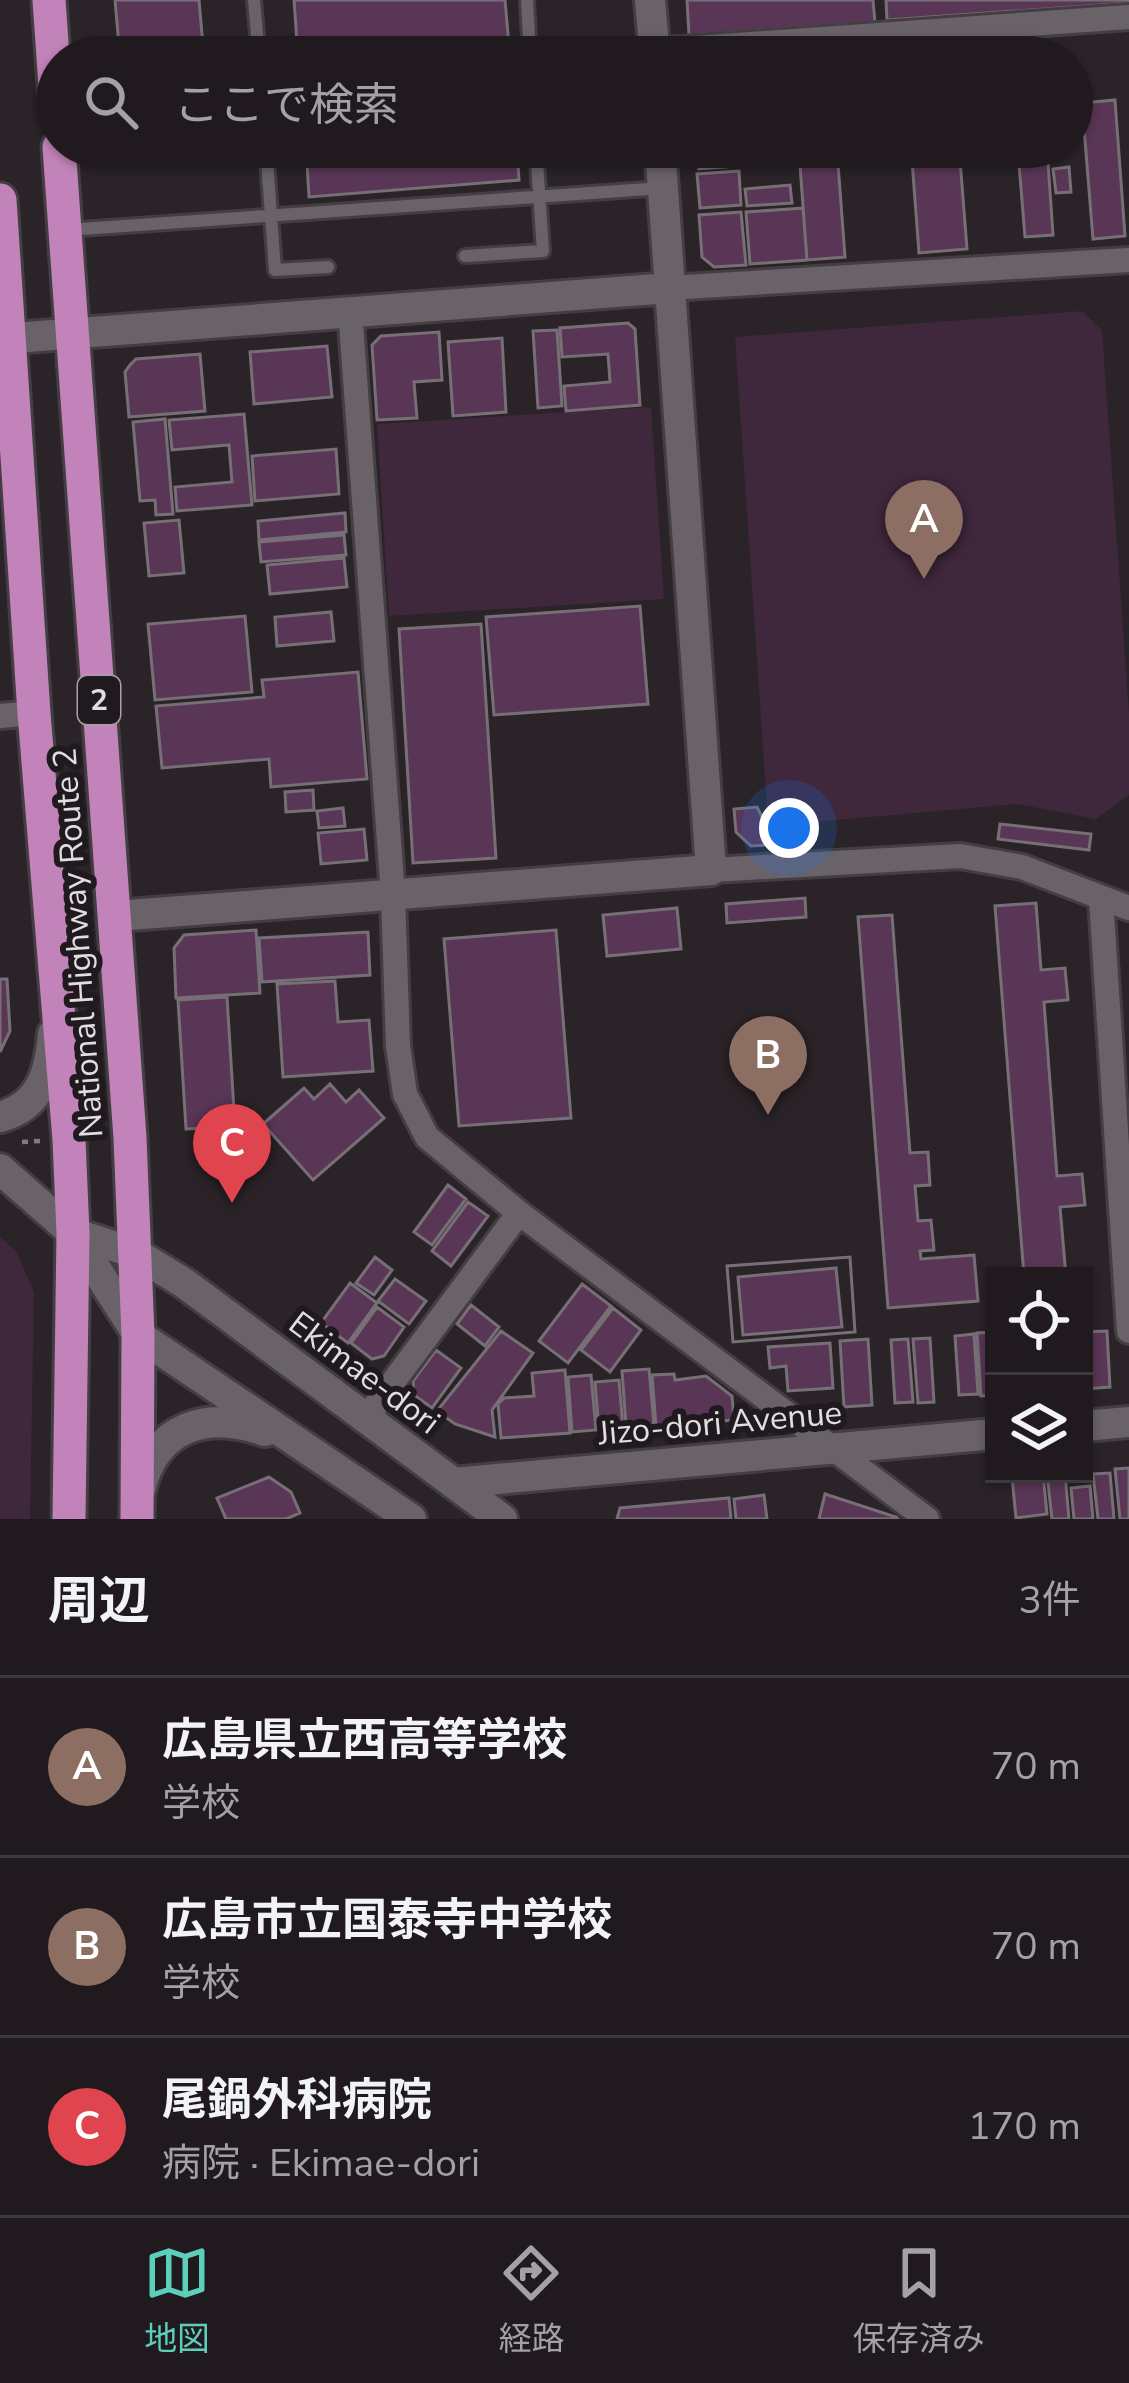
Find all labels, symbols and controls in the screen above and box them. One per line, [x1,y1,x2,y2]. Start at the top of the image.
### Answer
search box [36,36,1093,168]
icon: search [78,69,144,135]
text: ここで検索 [174,75,399,136]
pin: A [885,480,963,579]
road number: 2 [78,676,120,724]
street label: National Highway Route 2 [42,746,115,1139]
your location [759,798,819,858]
pin: B [729,1016,807,1115]
pin: C [193,1104,271,1203]
map controls [985,1267,1093,1483]
button: locate [985,1267,1093,1375]
street label: Ekimae-dori [279,1301,449,1445]
button: layers [985,1375,1093,1483]
street label: Jizo-dori Avenue [595,1390,844,1457]
text: 周辺 [48,1566,150,1636]
text: 3件 [1019,1574,1081,1627]
text: 広島県立西高等学校 [162,1710,567,1771]
text: A [72,1740,102,1793]
text: 70 m [991,1740,1081,1793]
text: 学校 [162,1777,240,1830]
text: 広島市立国泰寺中学校 [162,1890,612,1951]
text: B [74,1920,100,1973]
text: 70 m [991,1920,1081,1973]
text: 学校 [162,1957,240,2010]
text: 尾鍋外科病院 [162,2070,432,2131]
text: C [74,2100,100,2153]
text: 170 m [967,2100,1081,2153]
text: 病院 · Ekimae-dori [162,2137,480,2190]
tab: 地図 [144,2240,210,2362]
tab: 経路 [498,2240,564,2362]
tab: 保存済み [853,2240,985,2362]

